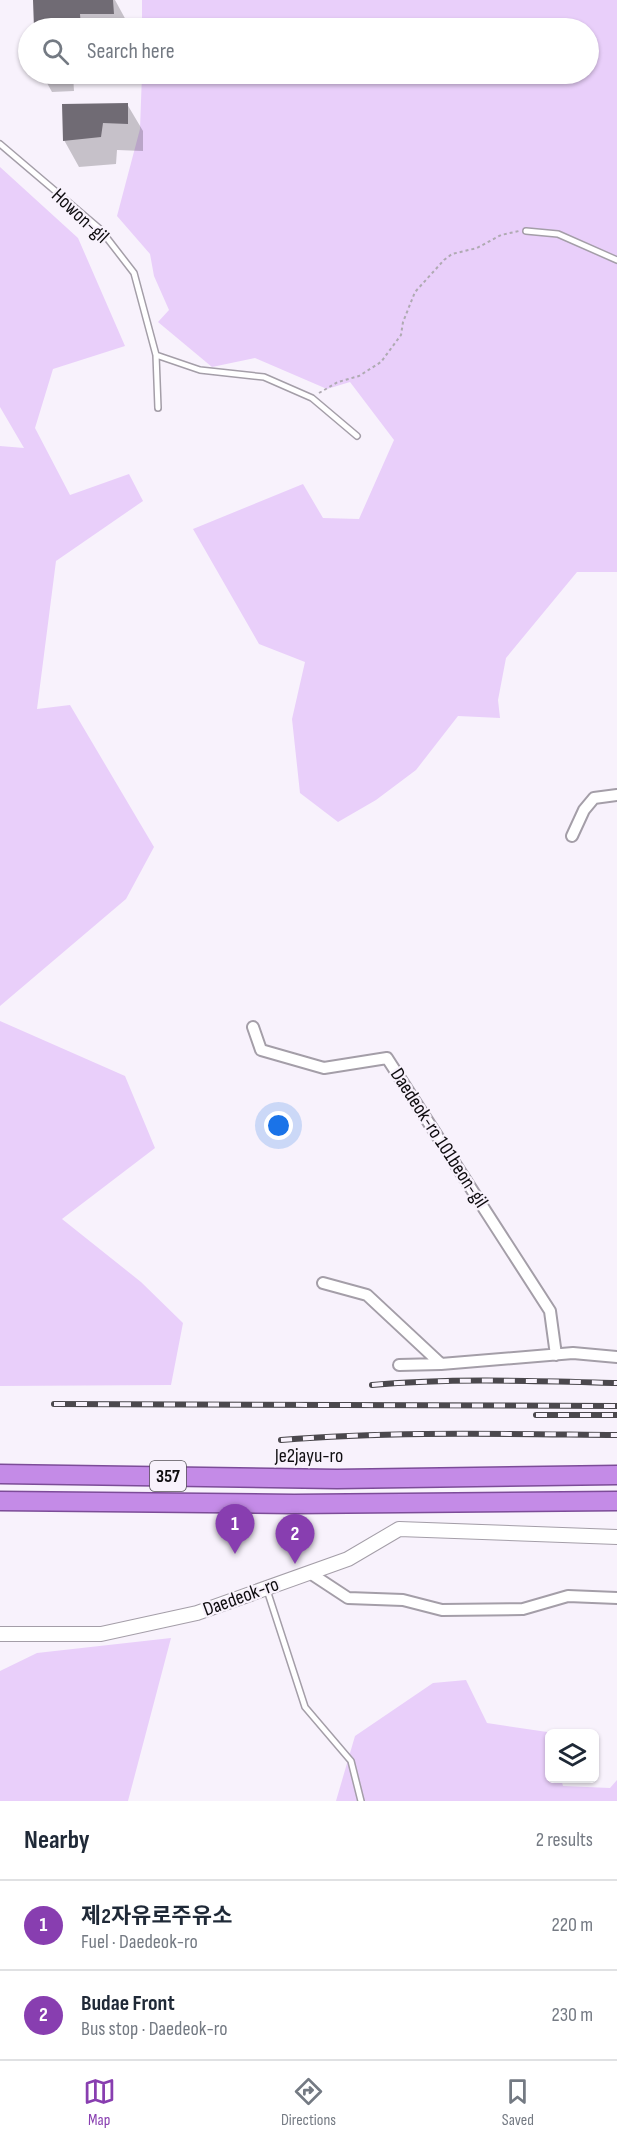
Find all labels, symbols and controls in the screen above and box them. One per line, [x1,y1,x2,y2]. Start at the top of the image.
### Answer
search box [18,18,599,84]
icon: search [39,35,72,68]
text: Search here [87,38,174,65]
street label: Howon-gil [46,183,114,249]
street label: Daedeok-ro 101beon-gil [385,1064,493,1212]
your location [264,1111,293,1140]
street label: Je2jayu-ro [274,1444,343,1468]
road number: 357 [150,1461,186,1491]
pin: 1 [216,1504,254,1554]
pin: 2 [276,1514,314,1564]
street label: Daedeok-ro [200,1572,282,1622]
map controls [545,1729,599,1783]
button: layers [545,1729,599,1783]
text: Nearby [24,1825,90,1856]
text: 2 results [536,1828,593,1852]
text: 제2자유로주유소 [81,1903,232,1930]
text: 1 [40,1913,47,1937]
text: 220 m [552,1913,593,1937]
text: Fuel · Daedeok-ro [81,1930,198,1954]
text: Budae Front [81,1990,175,2017]
text: 2 [39,2003,48,2027]
text: 230 m [551,2003,593,2027]
text: Bus stop · Daedeok-ro [81,2017,227,2041]
tab: Map [83,2075,116,2130]
tab: Directions [281,2075,336,2130]
tab: Saved [501,2075,534,2130]

